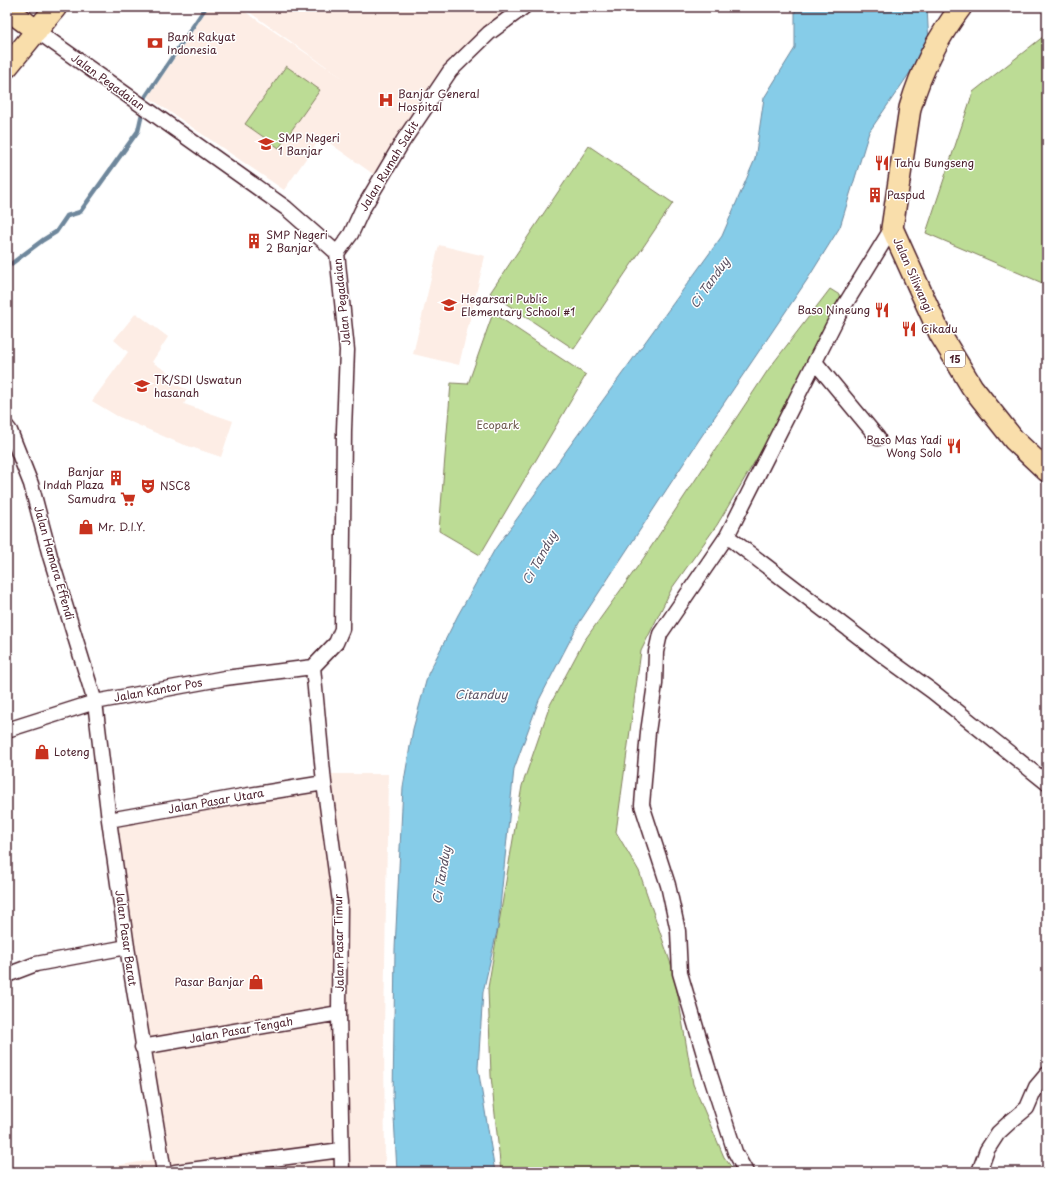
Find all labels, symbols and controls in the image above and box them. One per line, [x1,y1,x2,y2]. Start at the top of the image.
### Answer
place label: Bank Rakyat Indonesia [167,28,236,58]
bank icon: Bank Rakyat Indonesia [146,34,164,52]
street label: Jalan Pegadaian [68,49,149,114]
place label: Banjar General Hospital [398,85,480,115]
hospital icon: Banjar General Hospital [377,91,395,109]
street label: Jalan Rumah Sakit [355,117,422,214]
place label: SMP Negeri 1 Banjar [278,129,340,159]
school or university icon: SMP Negeri 1 Banjar [257,135,275,153]
restaurant icon: Tahu Bungseng [873,154,891,172]
place label: Tahu Bungseng [894,154,974,171]
building icon: Paspud [866,186,884,204]
place label: Paspud [887,186,925,203]
place label: SMP Negeri 2 Banjar [266,226,328,256]
building icon: SMP Negeri 2 Banjar [245,232,263,250]
street label: Jalan Siliwangi [889,234,938,315]
water label: Ci Tanduy [685,252,734,312]
street label: Jalan Pegadaian [328,258,355,347]
place label: Hegarsari Public Elementary School #1 [461,290,575,320]
school or university icon: Hegarsari Public Elementary School #1 [440,296,458,314]
place label: Baso Nineung [797,301,870,318]
restaurant icon: Baso Nineung [873,301,891,319]
restaurant icon: Cikadu [900,320,918,338]
place label: Cikadu [921,320,958,337]
road number: 15 [945,351,965,367]
place label: TK/SDI Uswatun hasanah [154,371,242,401]
school or university icon: TK/SDI Uswatun hasanah [133,377,151,395]
park label: Ecopark [476,416,520,433]
place label: Baso Mas Yadi Wong Solo [866,431,942,461]
restaurant icon: Baso Mas Yadi Wong Solo [945,437,963,455]
place label: Banjar Indah Plaza [43,463,104,493]
building icon: Banjar Indah Plaza [107,469,125,487]
theatre icon: NSC8 [139,477,157,495]
place label: NSC8 [160,477,191,494]
place label: Samudra [67,490,116,507]
supermarket icon: Samudra [119,490,137,508]
street label: Jalan Hamara Effendi [30,504,79,622]
shop icon: Mr. D.I.Y. [77,518,95,536]
place label: Mr. D.I.Y. [98,518,145,535]
water label: Ci Tanduy [517,527,562,587]
street label: Jalan Kantor Pos [112,673,204,706]
water label: Citanduy [455,685,508,703]
shop icon: Loteng [33,743,51,761]
place label: Loteng [54,743,90,760]
street label: Jalan Pasar Utara [167,784,266,817]
water label: Ci Tanduy [427,843,455,905]
street label: Jalan Pasar Barat [111,889,142,987]
street label: Jalan Pasar Timur [329,893,348,992]
place label: Pasar Banjar [174,973,244,990]
shop icon: Pasar Banjar [247,973,265,991]
street label: Jalan Pasar Tengah [188,1012,294,1047]

